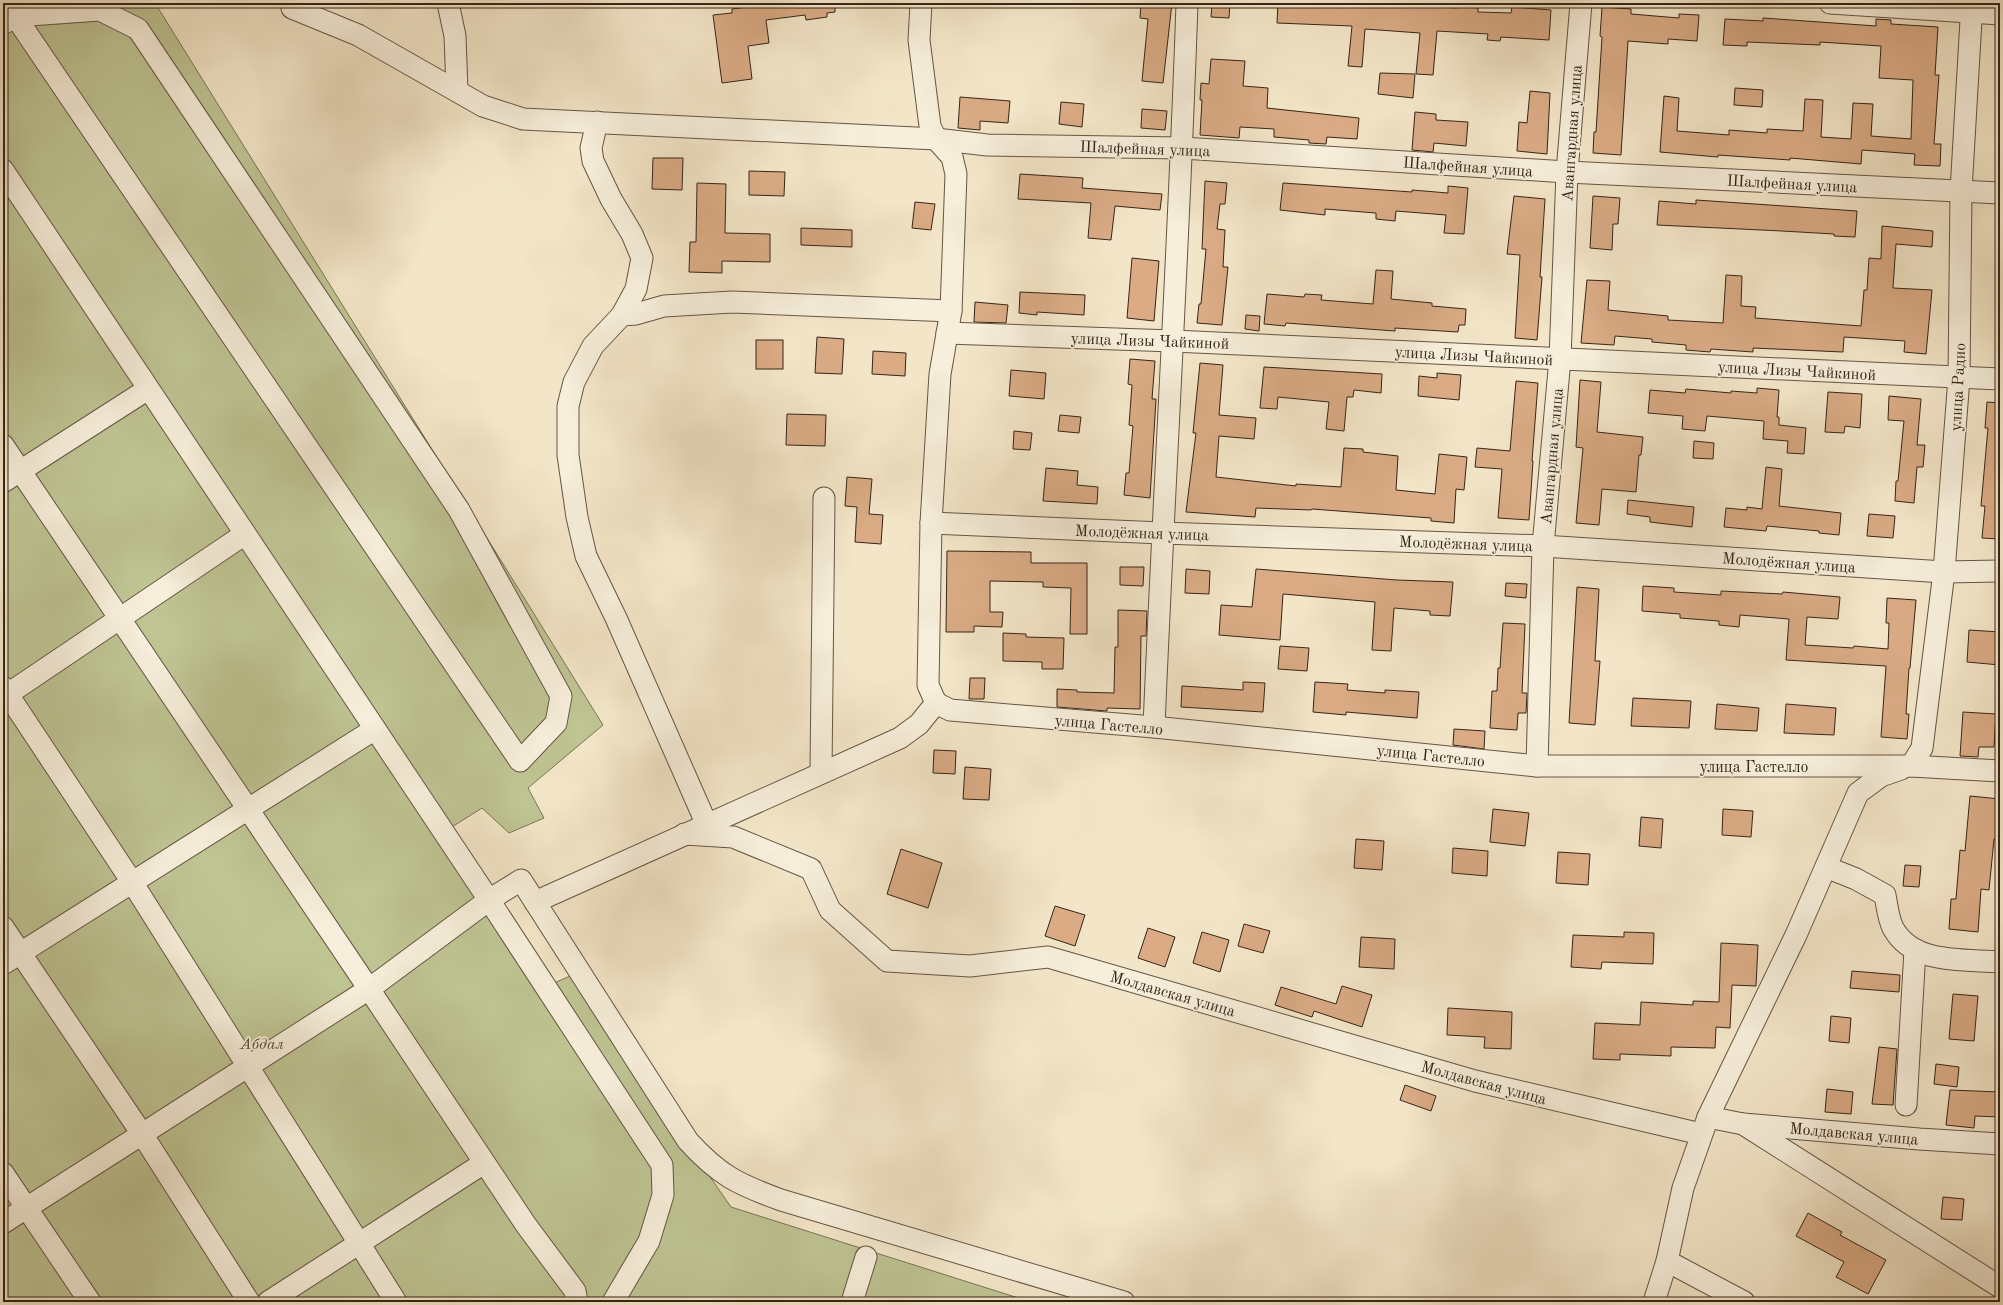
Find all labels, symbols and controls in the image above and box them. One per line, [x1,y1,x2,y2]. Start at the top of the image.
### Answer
street label: Авангардная улица [1560,64,1586,202]
street label: Шалфейная улица [1079,140,1211,160]
street label: Шалфейная улица [1402,155,1534,181]
street label: Шалфейная улица [1726,174,1858,196]
street label: улица Лизы Чайкиной [1070,331,1229,353]
street label: улица Радио [1949,342,1969,432]
street label: улица Лизы Чайкиной [1394,345,1554,369]
street label: улица Лизы Чайкиной [1717,360,1877,384]
street label: Авангардная улица [1539,387,1567,525]
street label: Молодёжная улица [1075,524,1209,544]
street label: Молодёжная улица [1399,535,1533,555]
street label: Молодёжная улица [1721,551,1856,577]
street label: улица Гастелло [1054,713,1164,739]
street label: улица Гастелло [1376,743,1486,771]
street label: улица Гастелло [1700,760,1808,776]
street label: Молдавская улица [1108,969,1237,1020]
park label: Абдал [239,1037,284,1053]
street label: Молдавская улица [1419,1059,1548,1108]
street label: Молдавская улица [1789,1121,1919,1149]

